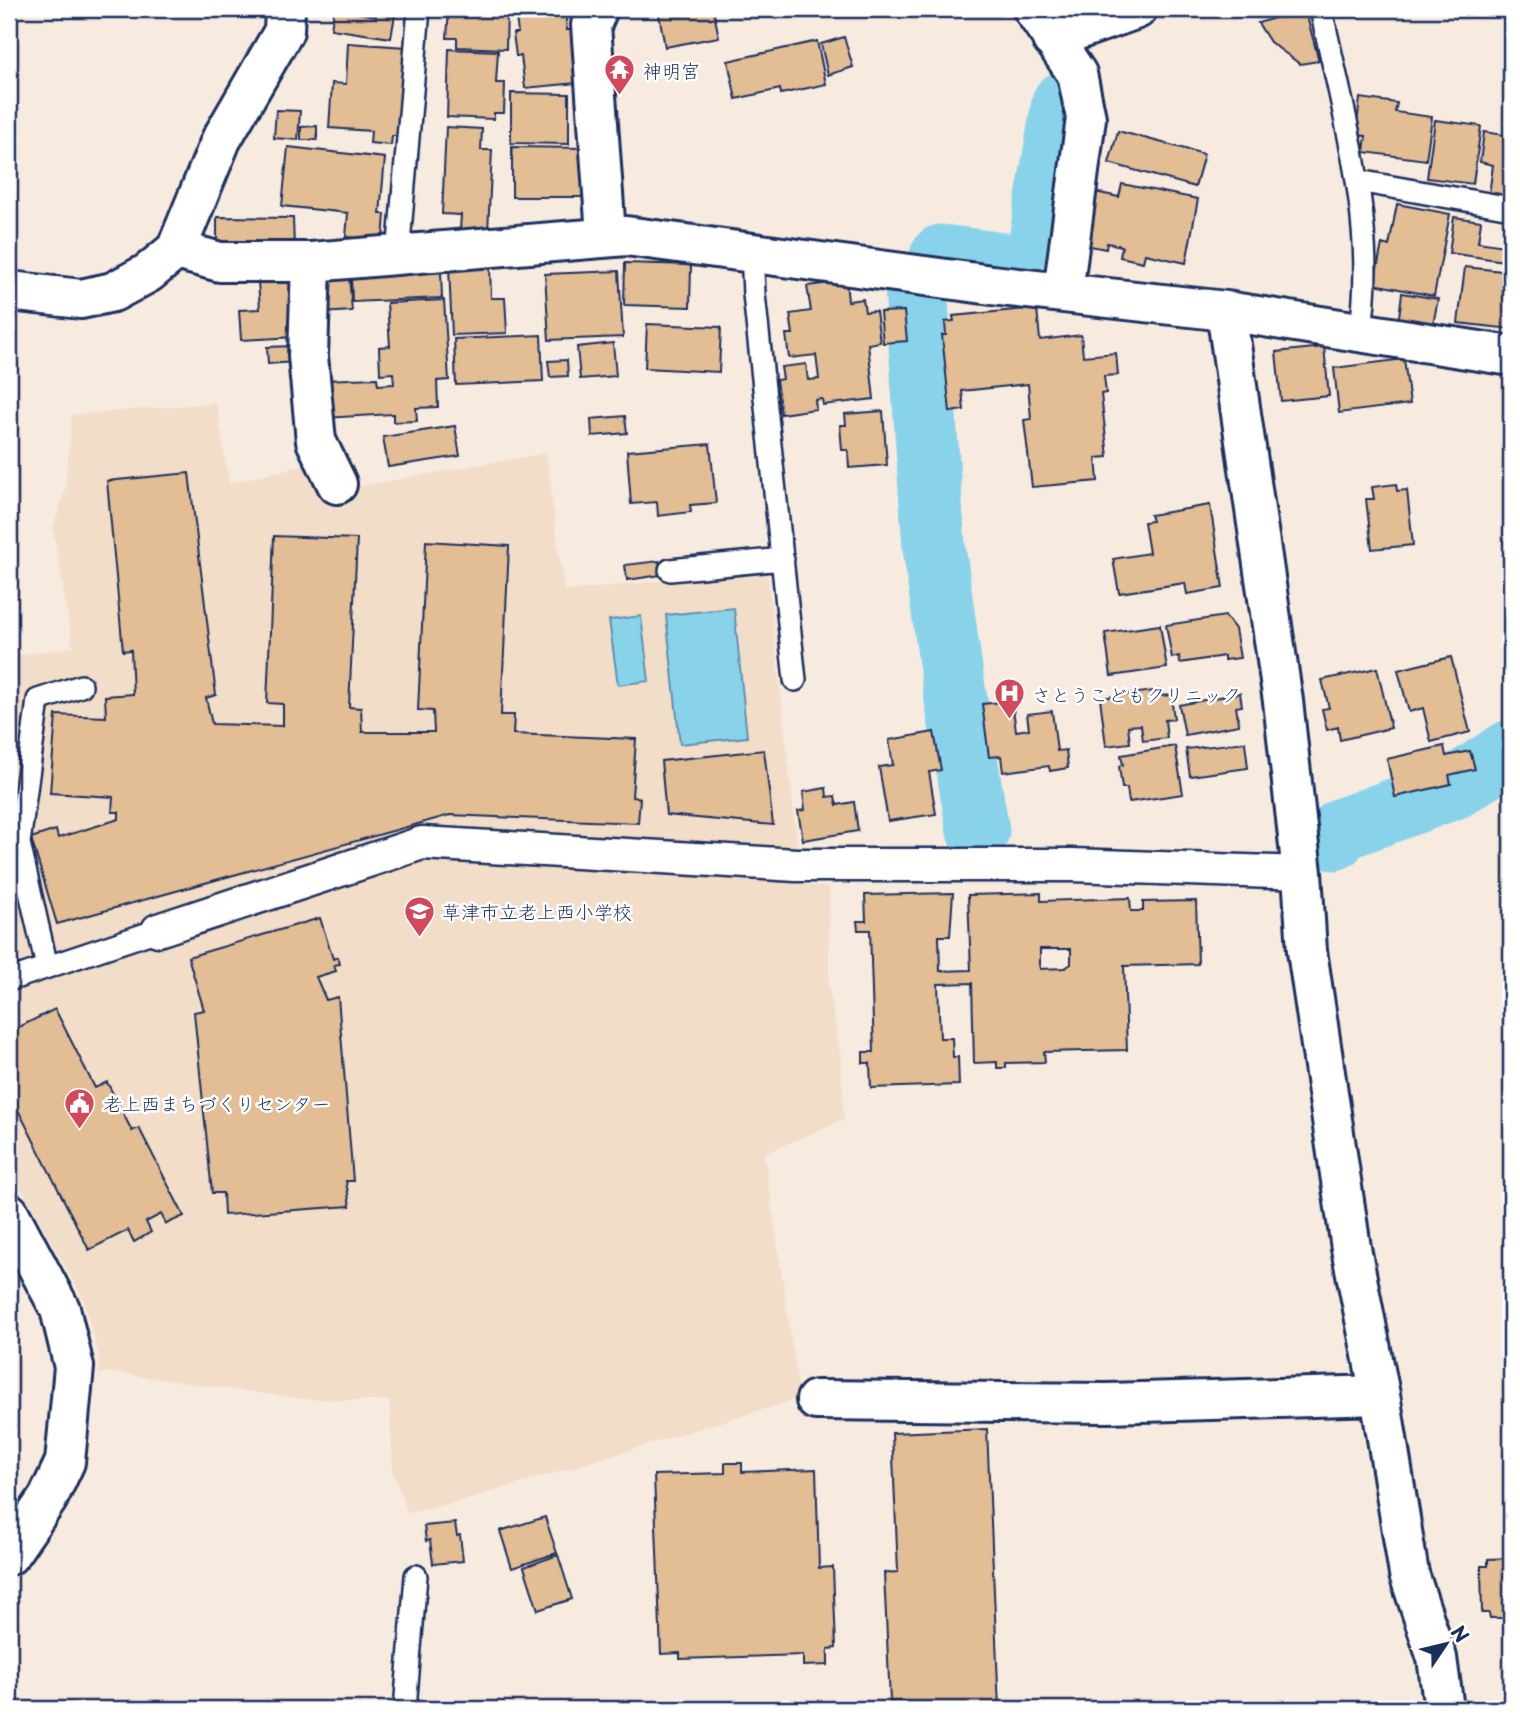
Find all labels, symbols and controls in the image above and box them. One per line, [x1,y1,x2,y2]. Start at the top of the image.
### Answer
temple icon: 神明宮 [603,53,637,97]
place label: 神明宮 [643,56,700,84]
hospital icon: さとうこどもクリニック [992,677,1026,721]
place label: さとうこどもクリニック [1032,680,1241,708]
school or university icon: 草津市立老上西小学校 [402,894,436,938]
place label: 草津市立老上西小学校 [442,897,632,925]
public building icon: 老上西まちづくりセンター [63,1086,97,1130]
place label: 老上西まちづくりセンター [103,1089,330,1117]
north arrow [1412,1610,1482,1680]
text: N [1445,1619,1477,1648]

